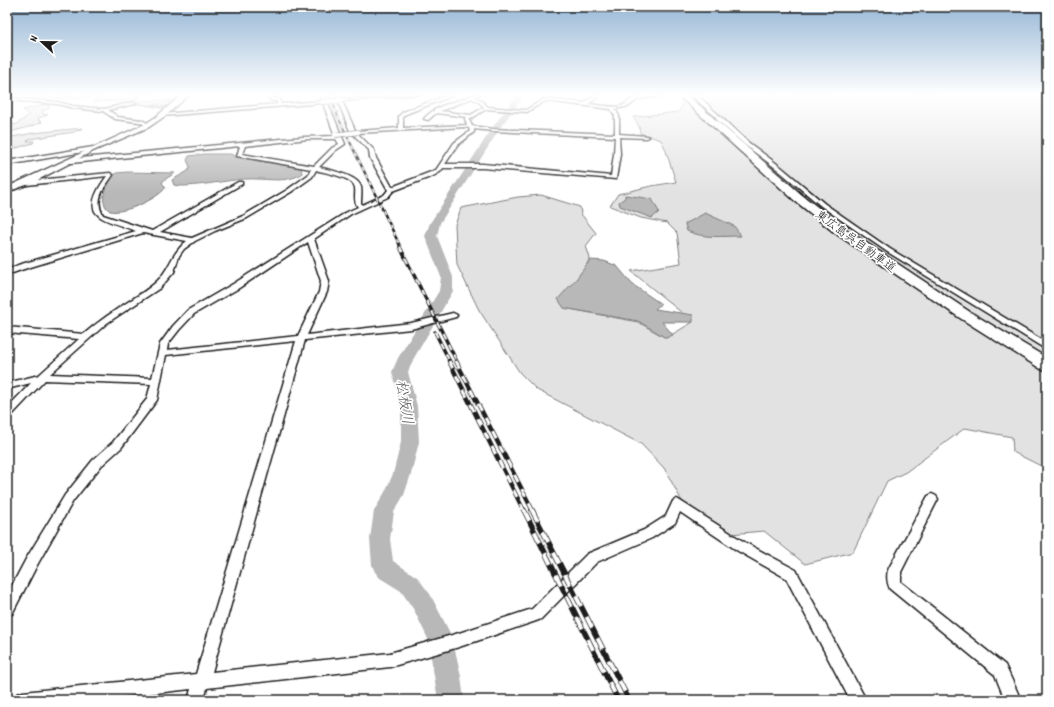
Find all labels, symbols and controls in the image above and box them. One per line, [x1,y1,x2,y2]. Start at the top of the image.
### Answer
north arrow [22,22,62,62]
text: N [26,33,43,45]
street label: 東広島呉自動車道 [811,207,899,277]
water label: 松板川 [389,378,417,426]

